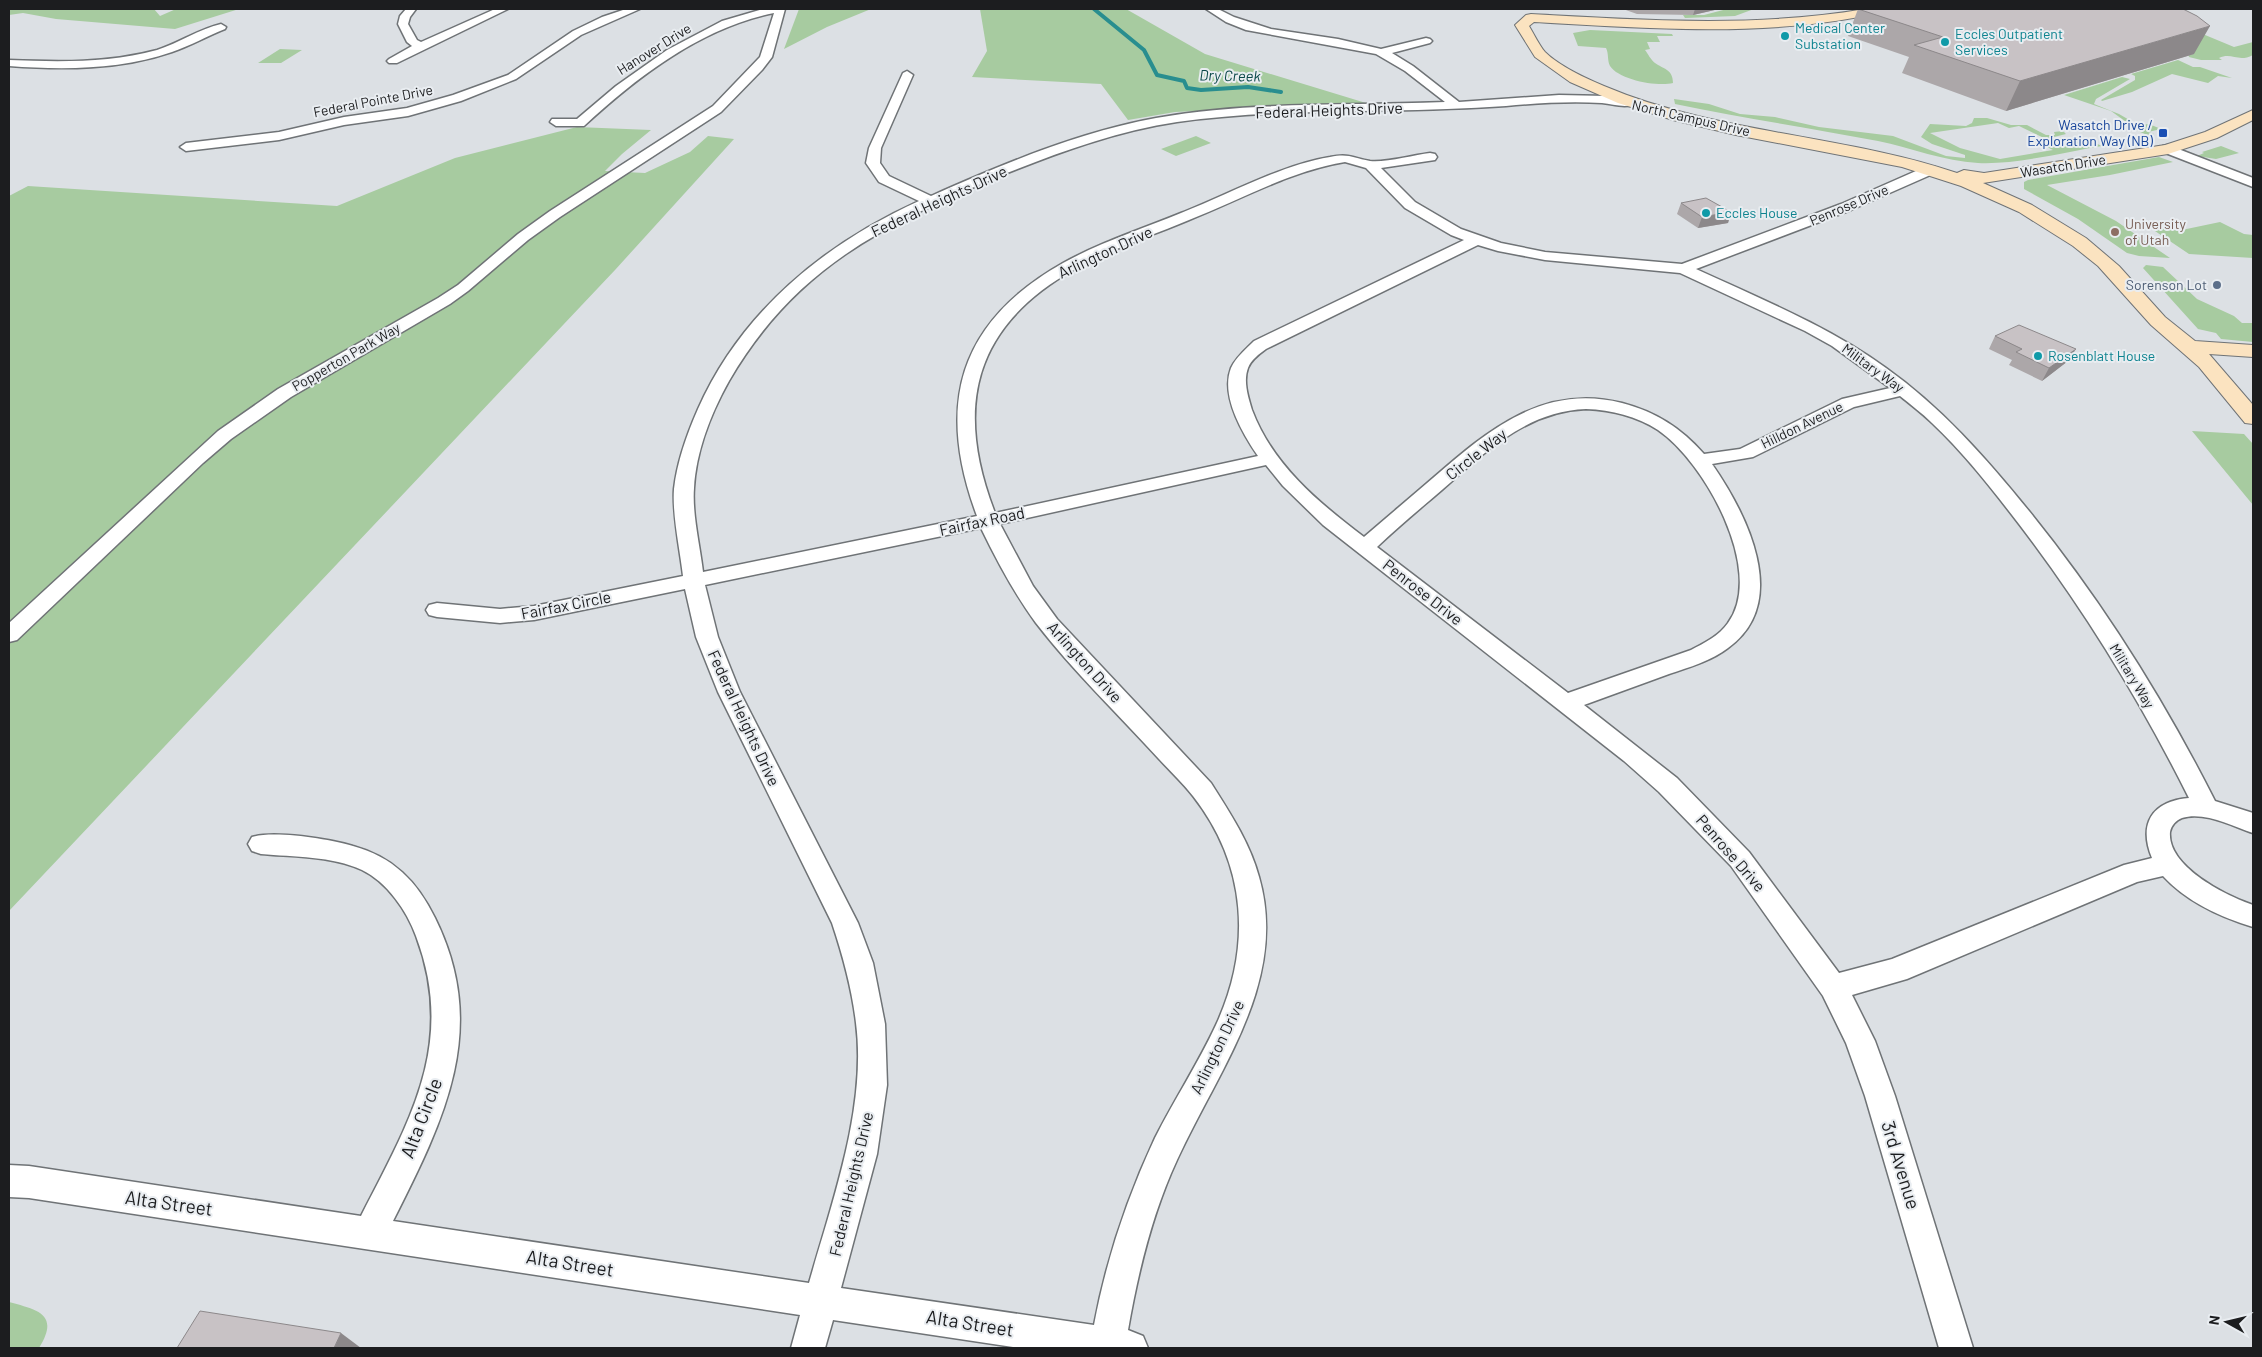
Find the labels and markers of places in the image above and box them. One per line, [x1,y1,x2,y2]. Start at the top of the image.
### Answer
place label: Medical Center Substation [1795,19,1885,52]
place label: Eccles Outpatient Services [1955,25,2063,58]
marker: Medical Center Substation [1779,30,1791,42]
marker: Eccles Outpatient Services [1939,36,1951,48]
place label: Wasatch Drive / Exploration Way (NB) [2027,116,2153,149]
marker: Wasatch Drive / Exploration Way (NB) [2157,127,2169,139]
place label: Eccles House [1716,204,1798,221]
marker: Eccles House [1700,207,1712,219]
place label: University of Utah [2125,215,2187,248]
marker: University of Utah [2109,226,2121,238]
place label: Sorenson Lot [2126,276,2207,293]
marker: Sorenson Lot [2211,279,2223,291]
place label: Rosenblatt House [2048,347,2155,364]
marker: Rosenblatt House [2032,350,2044,362]

